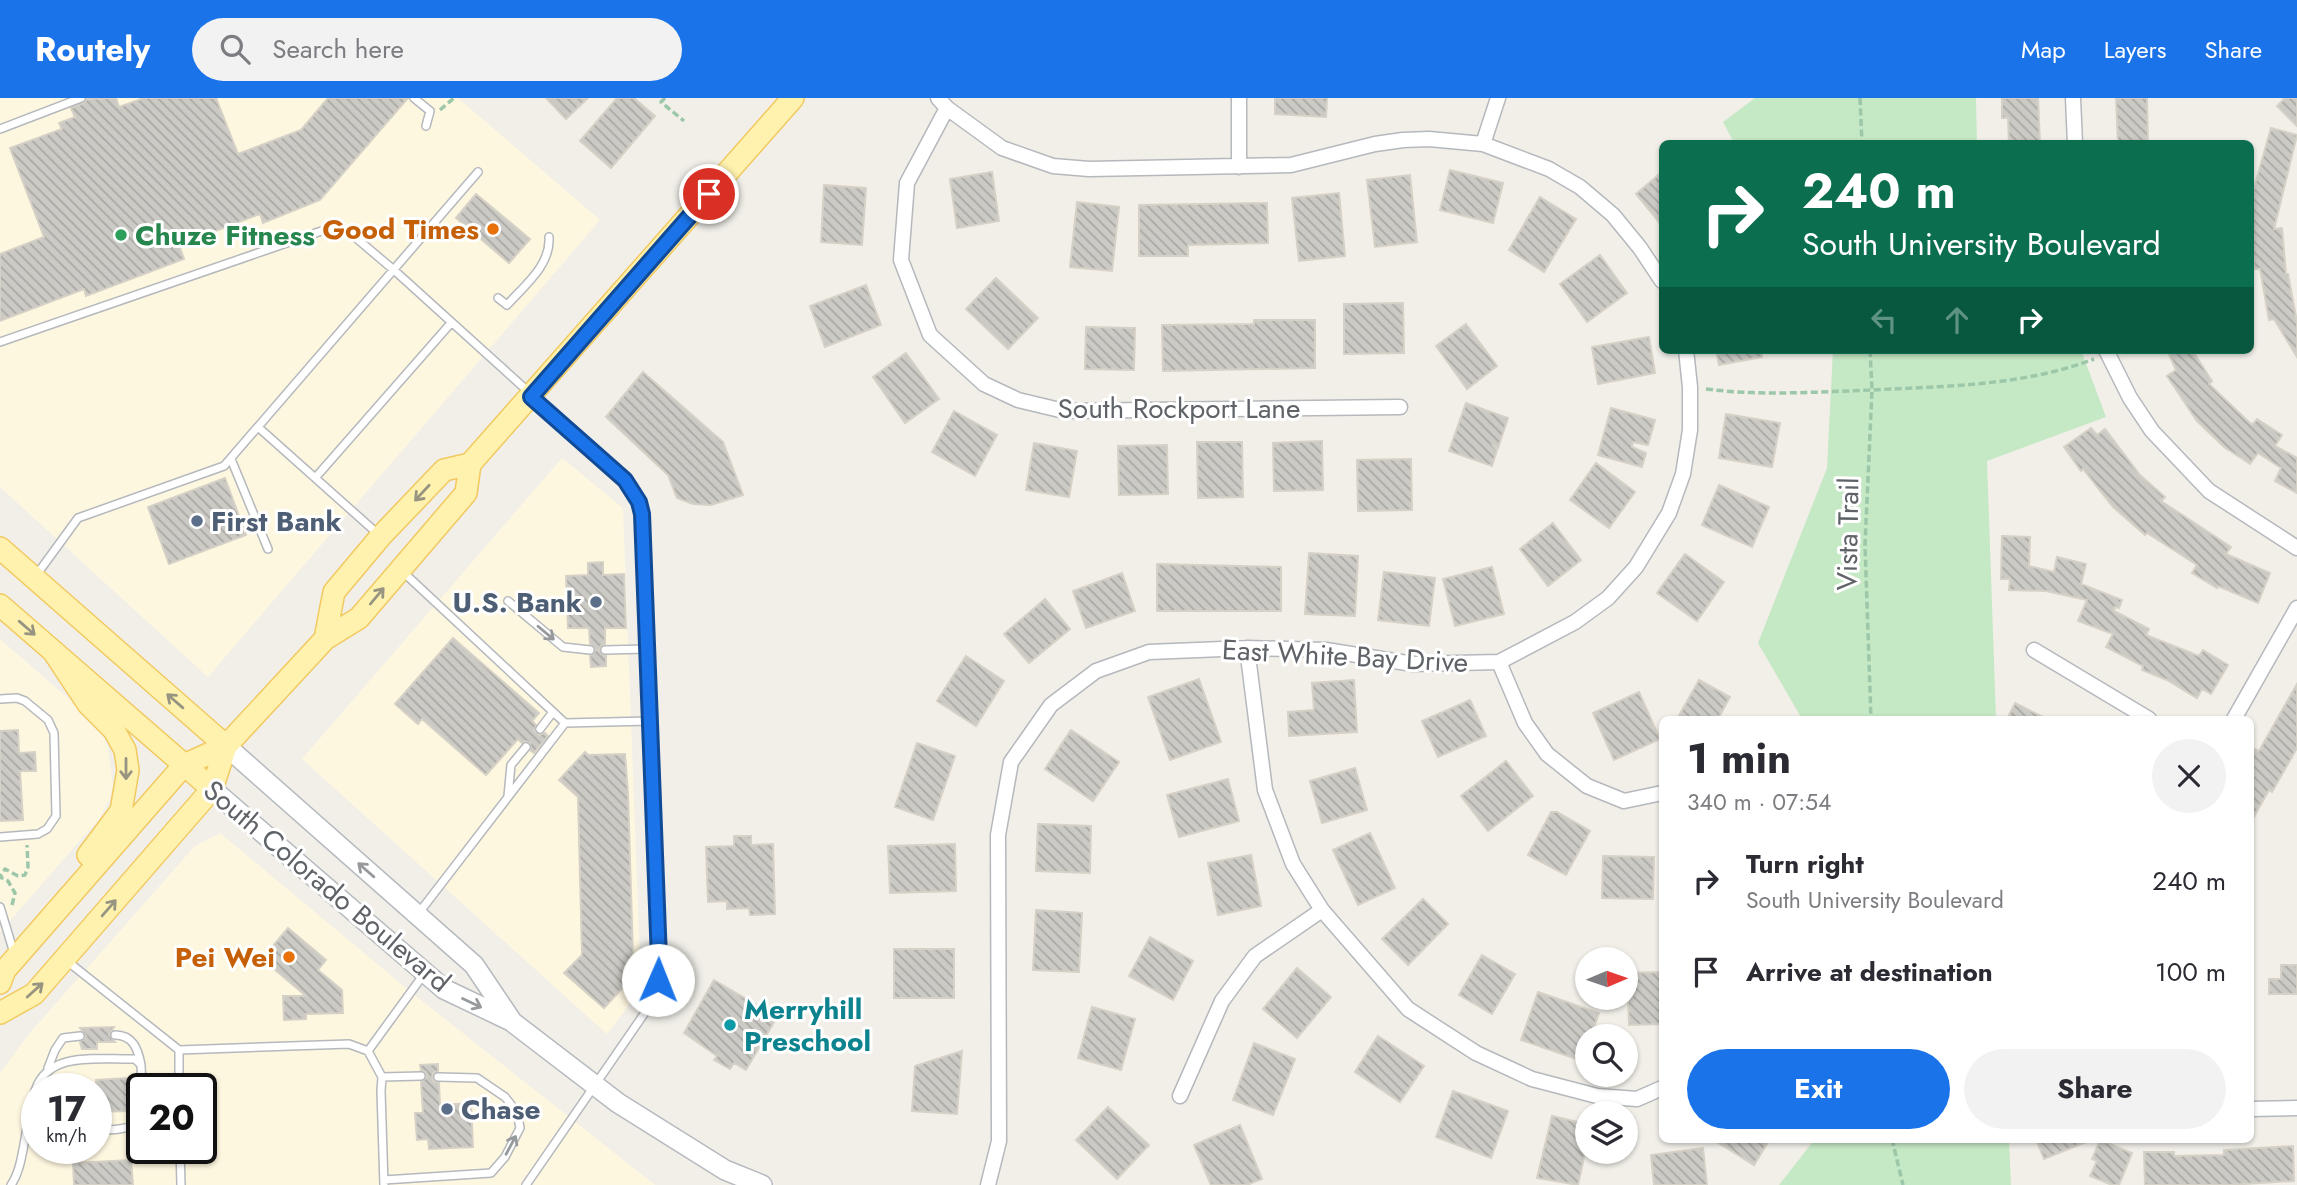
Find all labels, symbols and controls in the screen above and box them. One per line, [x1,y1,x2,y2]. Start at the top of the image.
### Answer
search box [192,18,682,81]
text: Routely [35,26,150,73]
icon: search [216,30,254,68]
text: Search here [272,30,404,68]
text: Map [2021,32,2066,67]
text: Layers [2104,32,2166,67]
text: Share [2204,32,2262,67]
text: 240 m [1802,156,1956,226]
pin [679,164,739,224]
icon: right [1687,168,1778,259]
icon: arrive [690,175,728,213]
place label: Good Times [322,209,479,250]
place label: Chuze Fitness [135,215,315,256]
marker: Good Times [485,221,501,237]
text: South University Boulevard [1802,221,2161,267]
marker: Chuze Fitness [113,227,129,243]
icon: left [1865,301,1903,339]
icon: ahead [1938,301,1976,339]
icon: right [2011,301,2049,339]
street label: South Rockport Lane [1058,388,1301,429]
street label: Vista Trail [1827,477,1869,591]
one-way arrow [414,484,430,502]
place label: First Bank [211,501,342,542]
marker: First Bank [189,513,205,529]
place label: U.S. Bank [452,582,582,623]
one-way arrow [369,587,385,605]
marker: U.S. Bank [588,594,604,610]
one-way arrow [17,620,35,636]
one-way arrow [537,625,555,641]
street label: East White Bay Drive [1221,629,1469,683]
one-way arrow [166,693,184,709]
text: 1 min [1687,728,1791,789]
button: close [2152,739,2226,813]
one-way arrow [119,757,133,780]
street label: South Colorado Boulevard [195,770,459,1002]
text: 340 m · 07:54 [1687,785,1831,819]
text: Turn right [1746,845,1864,883]
one-way arrow [357,862,375,878]
icon: right [1687,862,1725,900]
text: 240 m [2152,862,2226,900]
text: South University Boulevard [1746,883,2004,917]
one-way arrow [101,899,117,917]
place label: Pei Wei [175,937,275,978]
position arrow [621,943,695,1017]
north arrow [1575,947,1638,1010]
map controls [1575,947,1638,1164]
marker: Pei Wei [281,949,297,965]
icon: arrive [1687,953,1725,991]
text: Arrive at destination [1746,953,1993,991]
text: 100 m [2155,953,2226,991]
one-way arrow [26,982,44,998]
place label: Merryhill Preschool [744,989,871,1062]
one-way arrow [461,997,482,1010]
marker: Merryhill Preschool [722,1017,738,1033]
button: search [1575,1024,1638,1087]
button: Exit [1687,1049,1950,1129]
button: Share [1964,1049,2226,1129]
speed limit sign: 20 [126,1073,217,1164]
text: 17 [47,1084,86,1134]
place label: Chase [461,1089,540,1130]
marker: Chase [439,1101,455,1117]
button: layers [1575,1101,1638,1164]
text: km/h [46,1123,87,1149]
one-way arrow [504,1136,518,1156]

